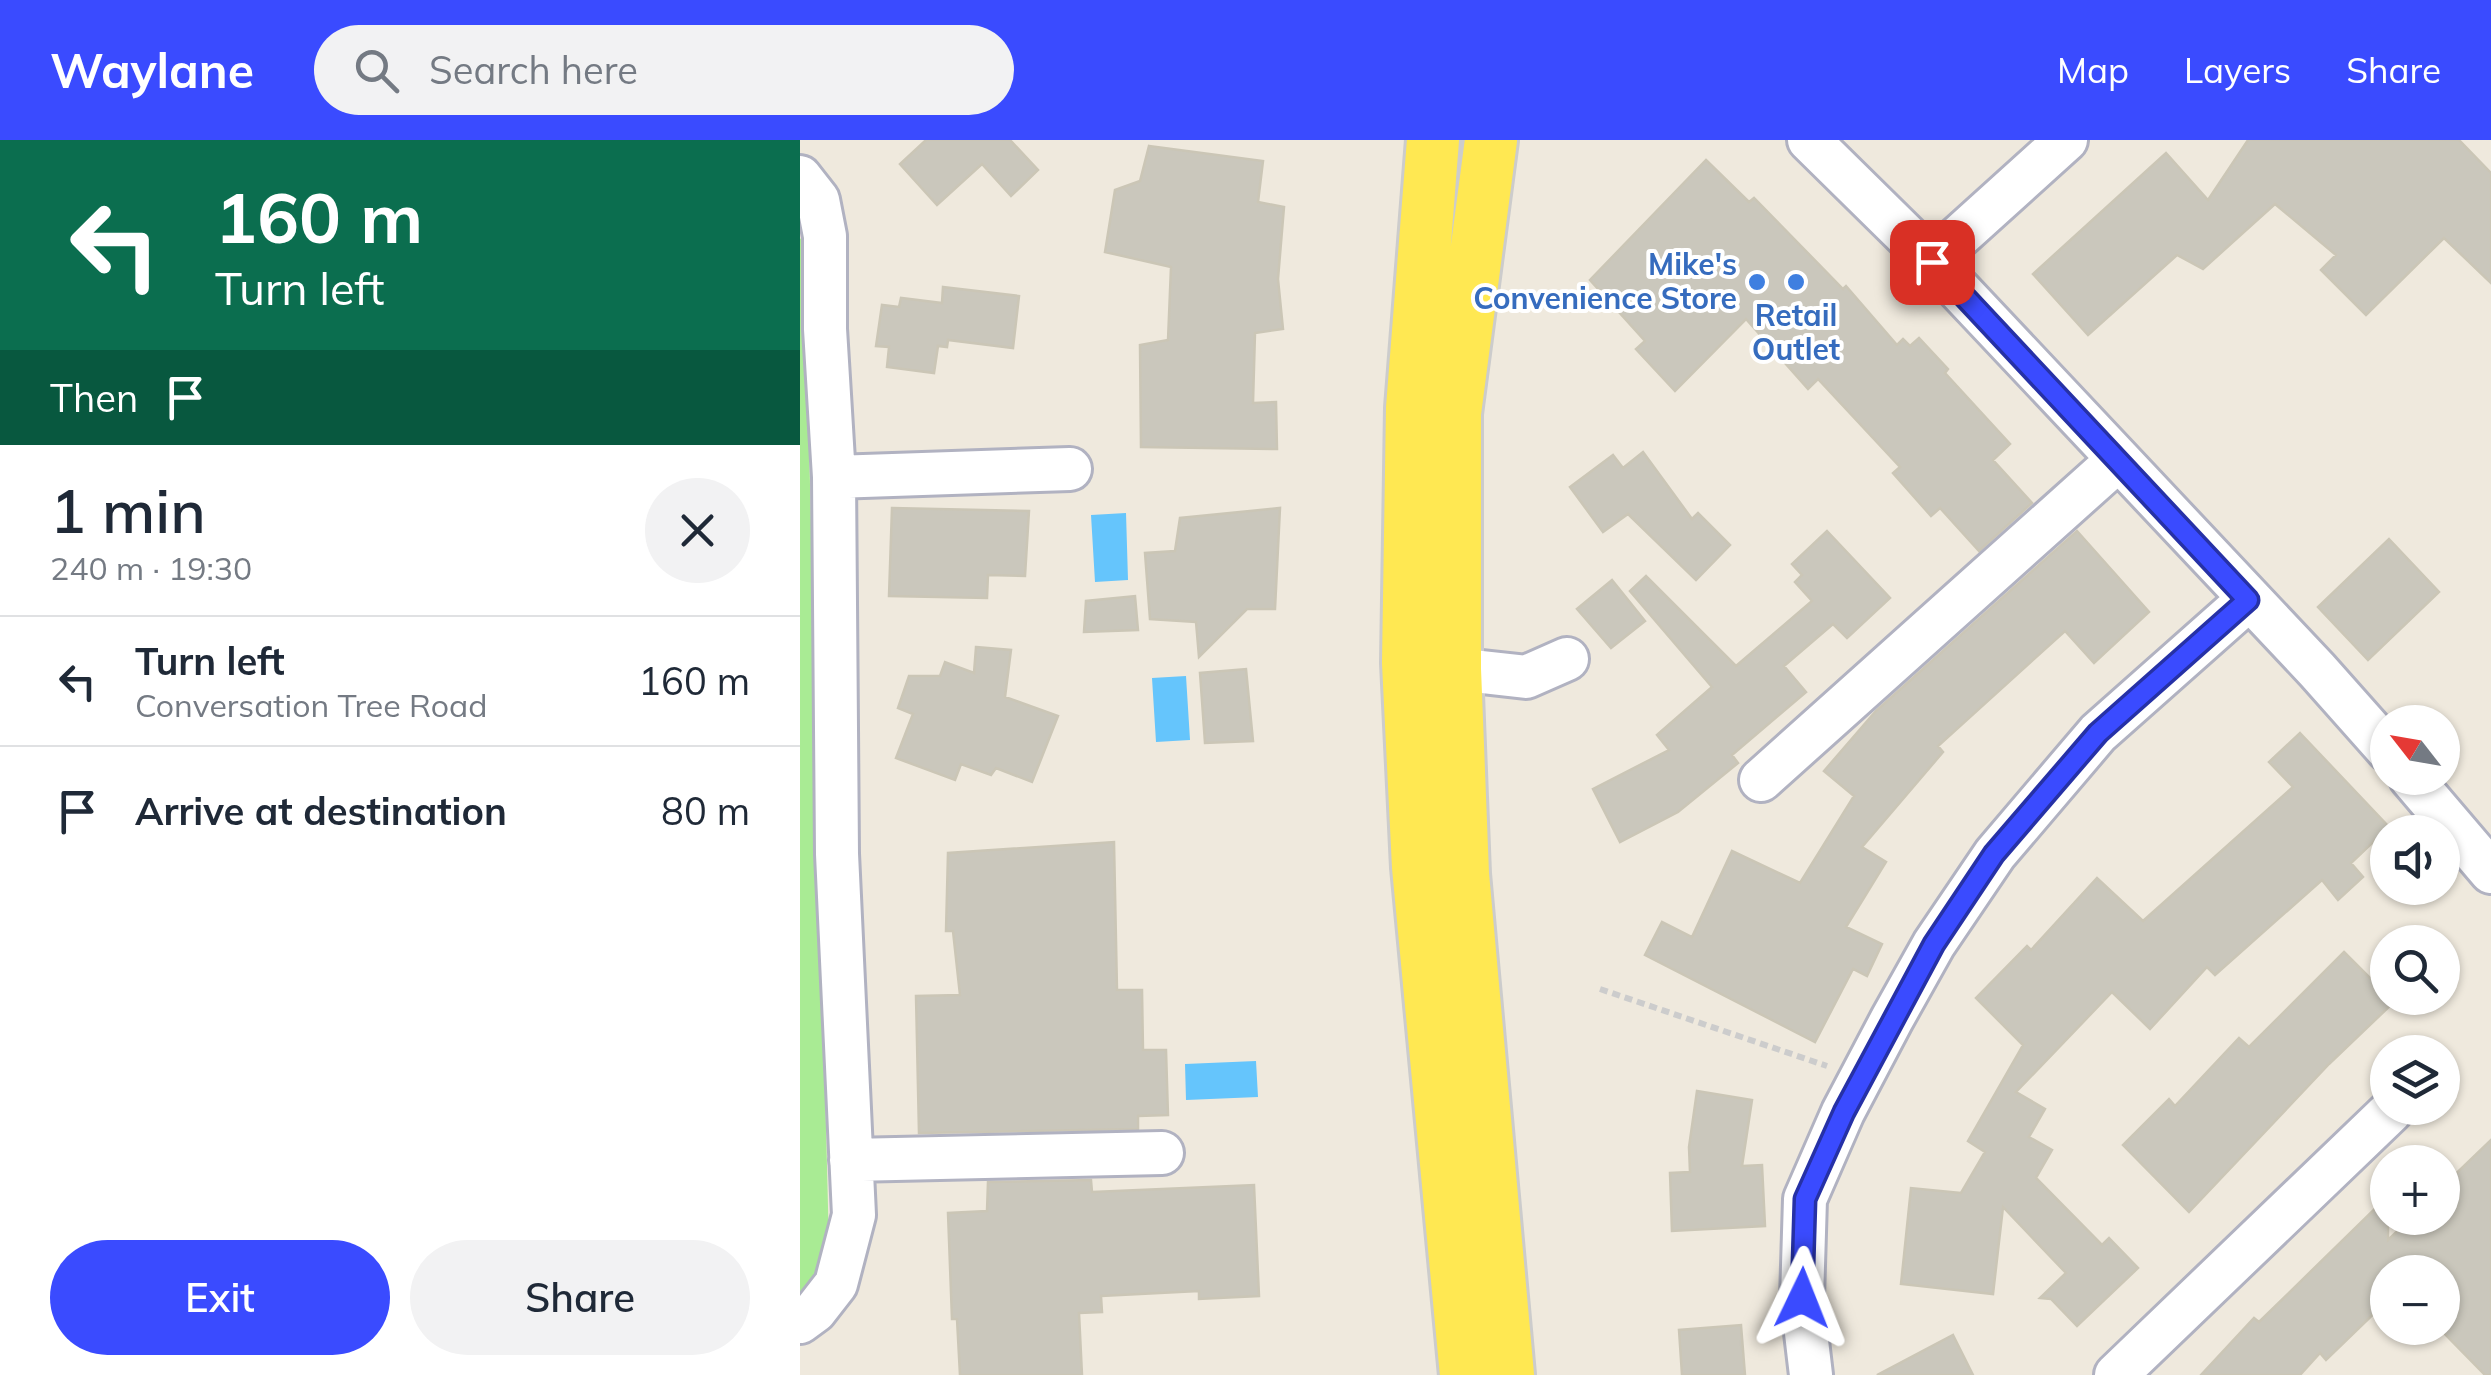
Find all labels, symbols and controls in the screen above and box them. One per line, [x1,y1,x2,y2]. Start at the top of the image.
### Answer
search box [314,25,1014,115]
text: Waylane [50,40,254,100]
icon: search [349,43,404,98]
text: Search here [429,46,638,94]
text: Map [2057,48,2129,92]
text: Layers [2184,48,2291,92]
text: Share [2346,48,2441,92]
text: 160 m [215,173,423,261]
icon: left [50,180,180,310]
pin [1890,220,1975,305]
icon: arrive [1905,235,1960,290]
place label: Mike's Convenience Store [1473,245,1737,317]
text: Turn left [215,260,384,316]
marker: Mike's Convenience Store [1746,271,1768,293]
marker: Retail Outlet [1785,271,1807,293]
place label: Retail Outlet [1752,296,1840,368]
icon: arrive [158,370,213,425]
text: Then [50,374,138,422]
text: 1 min [50,473,206,548]
button: close [645,478,750,583]
text: 240 m · 19:30 [50,548,252,588]
text: Turn left [135,637,285,685]
icon: left [50,654,105,709]
text: 160 m [638,657,750,705]
text: Conversation Tree Road [135,685,487,725]
north arrow [2370,705,2460,795]
map controls [2370,705,2460,1345]
icon: arrive [50,784,105,839]
text: Arrive at destination [135,787,507,835]
text: 80 m [661,787,750,835]
button: sound [2370,815,2460,905]
button: search [2370,925,2460,1015]
button: layers [2370,1035,2460,1125]
button: + [2370,1145,2460,1235]
button: Exit [50,1240,390,1355]
button: Share [410,1240,750,1355]
position arrow [1750,1246,1854,1350]
button: − [2370,1255,2460,1345]

